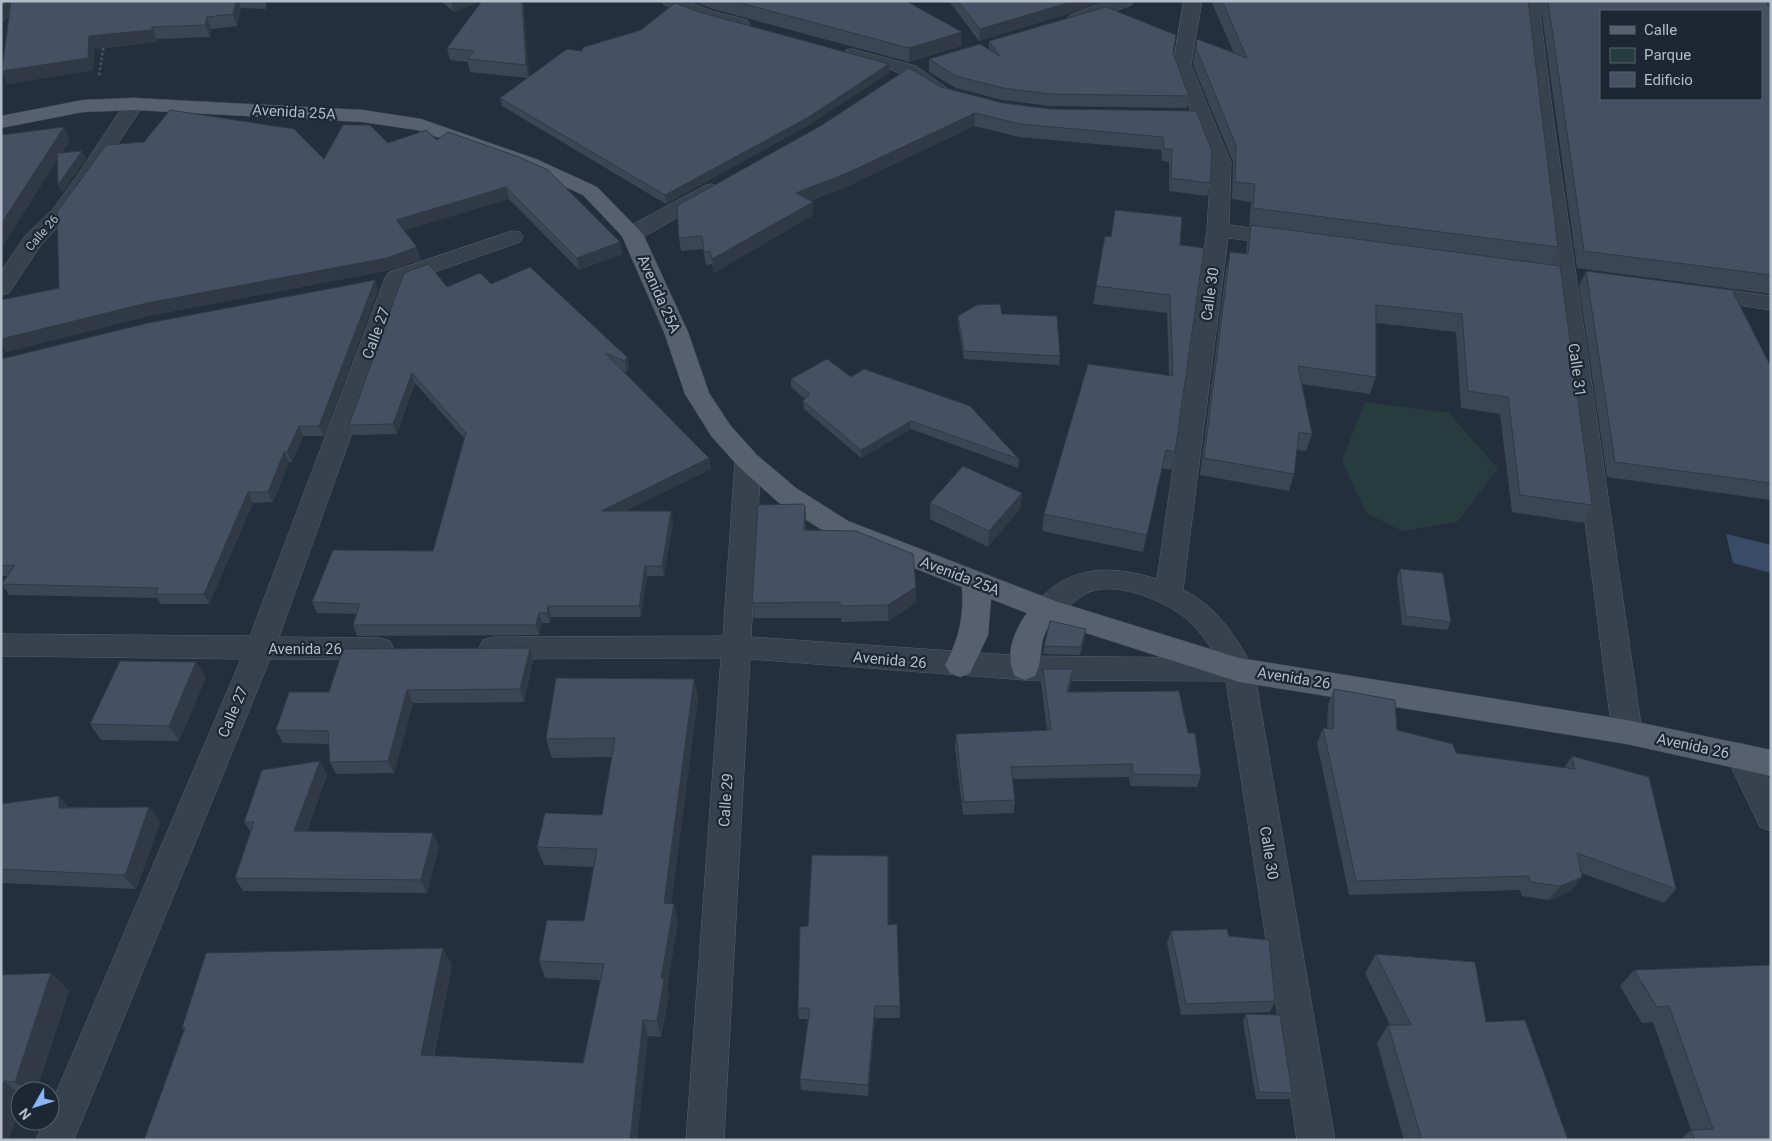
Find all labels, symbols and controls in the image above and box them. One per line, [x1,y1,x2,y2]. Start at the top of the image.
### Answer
legend [1600,10,1762,100]
text: Calle [1644,21,1677,39]
text: Parque [1644,46,1691,64]
text: Edificio [1644,71,1693,89]
street label: Avenida 25A [252,101,336,123]
street label: Calle 26 [23,212,62,254]
street label: Avenida 25A [634,252,684,336]
street label: Calle 30 [1197,266,1223,322]
street label: Calle 27 [358,305,394,361]
street label: Calle 31 [1564,342,1590,398]
street label: Avenida 25A [918,553,1002,599]
street label: Avenida 26 [268,640,342,658]
street label: Avenida 26 [853,648,927,672]
street label: Avenida 26 [1256,663,1332,693]
street label: Calle 27 [214,684,252,740]
street label: Avenida 26 [1655,730,1731,762]
street label: Calle 29 [715,773,737,827]
street label: Calle 30 [1256,825,1282,881]
north arrow [10,1081,60,1131]
text: N [16,1105,34,1123]

